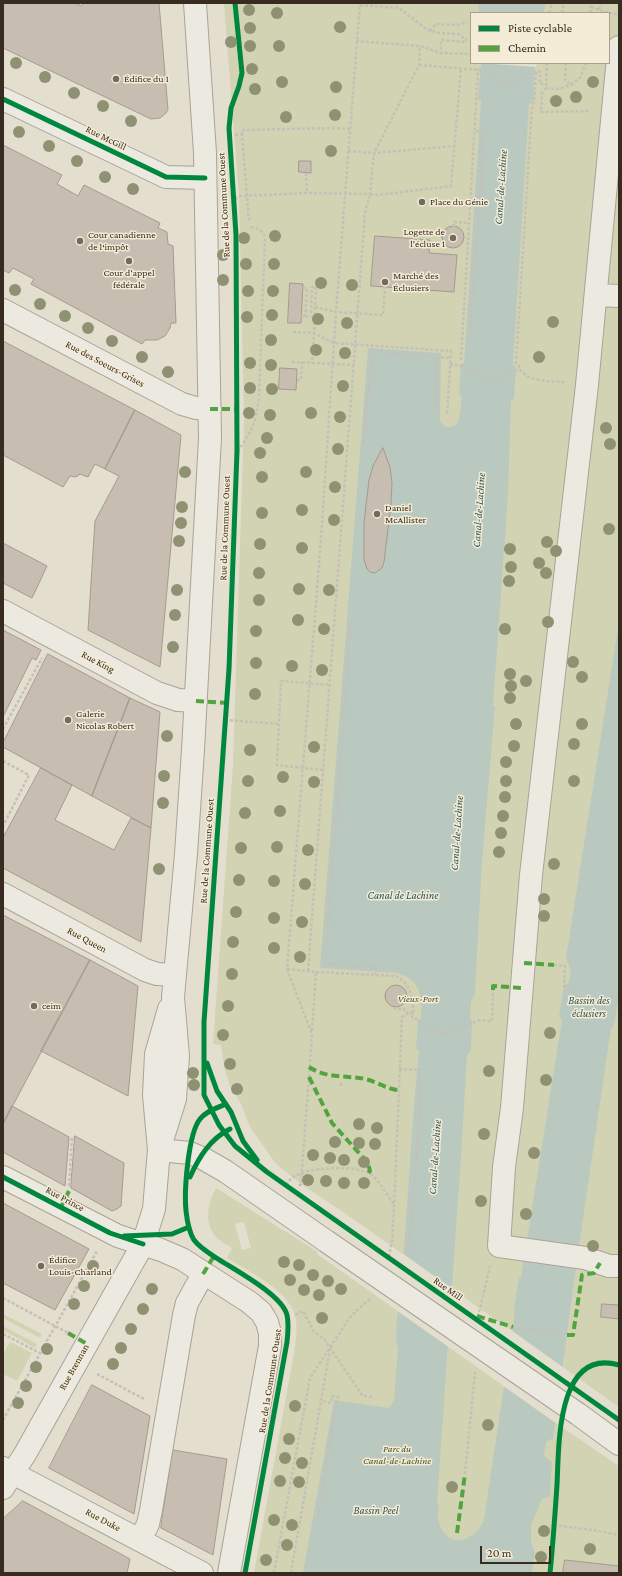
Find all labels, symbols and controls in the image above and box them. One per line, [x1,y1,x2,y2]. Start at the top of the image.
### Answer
legend [470,12,610,64]
text: Piste cyclable [508,21,572,35]
text: Chemin [508,41,546,55]
place label: Édifice du 1 [124,73,169,85]
marker: Édifice du 1 [111,74,121,84]
street label: Rue McGill [84,123,128,153]
water label: Canal-de-Lachine [492,149,510,225]
street label: Rue de la Commune Ouest [215,152,233,258]
place label: Place du Génie [430,196,488,208]
marker: Place du Génie [417,197,427,207]
place label: Logette de l'écluse 1 [403,226,445,250]
place label: Cour canadienne de l′impôt [88,229,156,252]
marker: Logette de l'écluse 1 [448,233,458,243]
marker: Cour canadienne de l′impôt [75,236,85,246]
marker: Cour d'appel fédérale [124,256,134,266]
place label: Cour d'appel fédérale [103,267,155,290]
place label: Marché des Éclusiers [393,270,439,294]
marker: Marché des Éclusiers [380,277,390,287]
street label: Rue des Soeurs-Grises [63,338,147,390]
water label: Canal-de-Lachine [470,472,488,548]
street label: Rue de la Commune Ouest [217,475,233,581]
place label: Daniel McAllister [385,502,426,526]
marker: Daniel McAllister [372,509,382,519]
street label: Rue King [79,648,117,676]
place label: Galerie Nicolas Robert [76,708,134,732]
marker: Galerie Nicolas Robert [63,715,73,725]
water label: Canal-de-Lachine [448,795,466,871]
street label: Rue de la Commune Ouest [197,798,217,904]
water label: Canal de Lachine [367,889,439,903]
street label: Rue Queen [65,925,109,955]
park label: Vieux-Port [398,993,438,1005]
water label: Bassin des éclusiers [568,994,610,1020]
place label: ceim [42,1000,61,1012]
marker: ceim [29,1001,39,1011]
water label: Canal-de-Lachine [426,1119,444,1195]
street label: Rue Prince [44,1184,86,1214]
place label: Édifice Louis-Charland [49,1254,112,1278]
marker: Édifice Louis-Charland [36,1261,46,1271]
street label: Rue Mill [431,1275,465,1303]
street label: Rue de la Commune Ouest [256,1328,284,1434]
street label: Rue Brennan [56,1342,92,1392]
park label: Parc du Canal-de-Lachine [363,1443,431,1466]
water label: Bassin Peel [354,1504,398,1518]
street label: Rue Duke [83,1506,123,1534]
scale bar [482,1538,553,1564]
text: 20 m [487,1546,511,1560]

